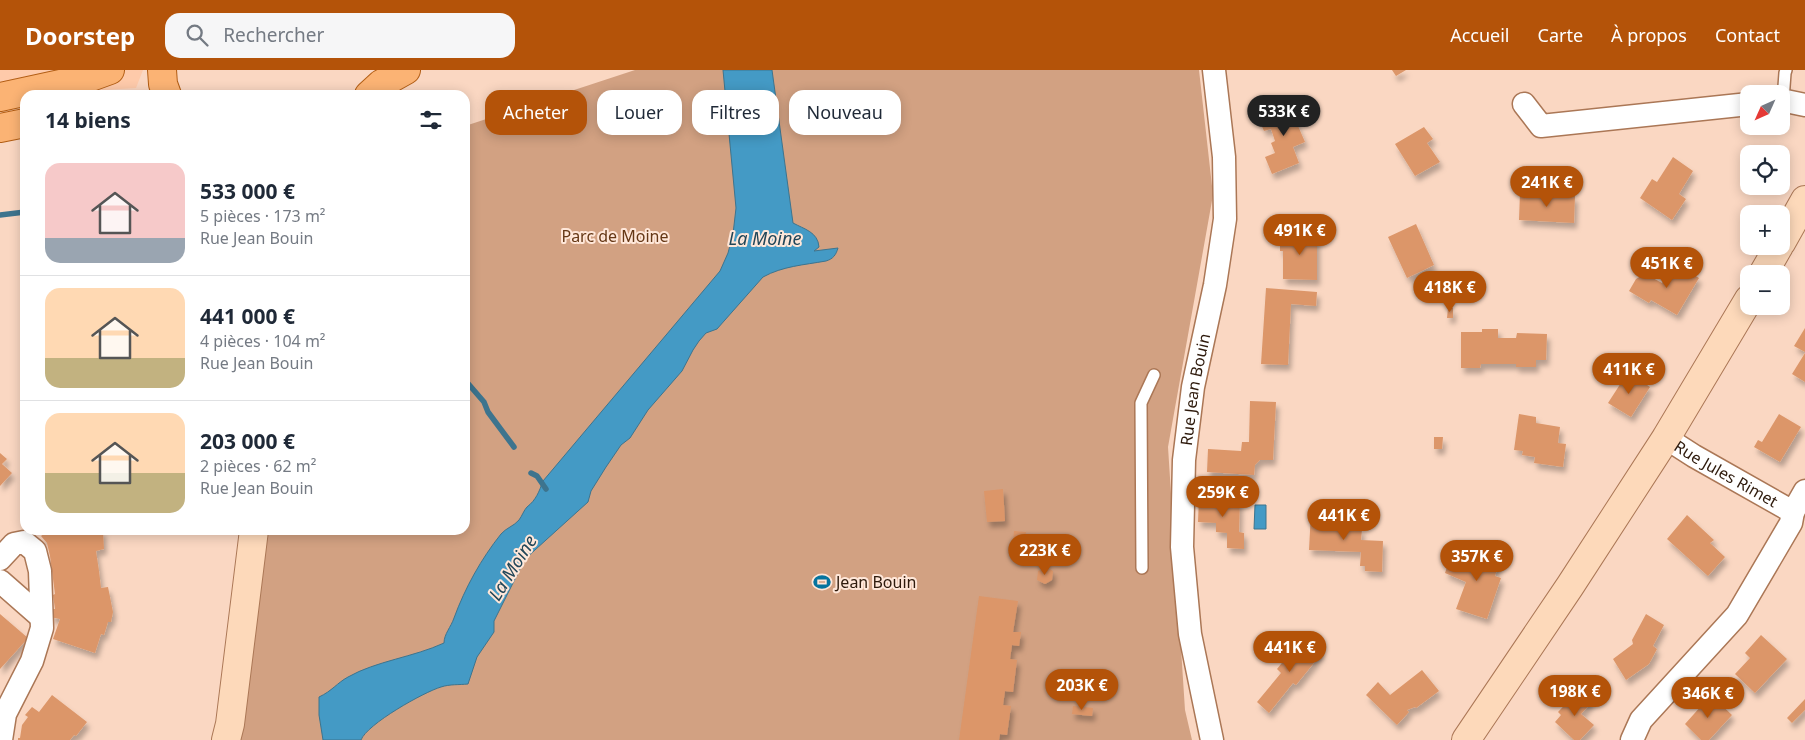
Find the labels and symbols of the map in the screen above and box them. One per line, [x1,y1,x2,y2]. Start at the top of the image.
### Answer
north arrow [1740,85,1790,135]
pin: 533K € [1243,94,1325,137]
pin: 241K € [1506,166,1588,208]
pin: 491K € [1259,214,1341,256]
park label: Parc de Moine [561,225,669,247]
water label: La Moine [729,226,801,250]
pin: 451K € [1626,246,1708,289]
pin: 418K € [1409,270,1491,313]
street label: Rue Jean Bouin [1175,331,1215,447]
pin: 411K € [1588,352,1670,395]
street label: Rue Jules Rimet [1670,435,1782,512]
pin: 259K € [1182,476,1264,518]
pin: 441K € [1303,498,1385,541]
water label: La Moine [483,530,542,605]
pin: 223K € [1004,534,1086,576]
pin: 357K € [1436,540,1518,582]
place label: Jean Bouin [834,571,916,593]
sports icon: Jean Bouin [812,572,832,592]
pin: 441K € [1249,630,1331,673]
pin: 203K € [1041,668,1123,711]
pin: 198K € [1534,674,1616,717]
pin: 346K € [1667,676,1749,719]

